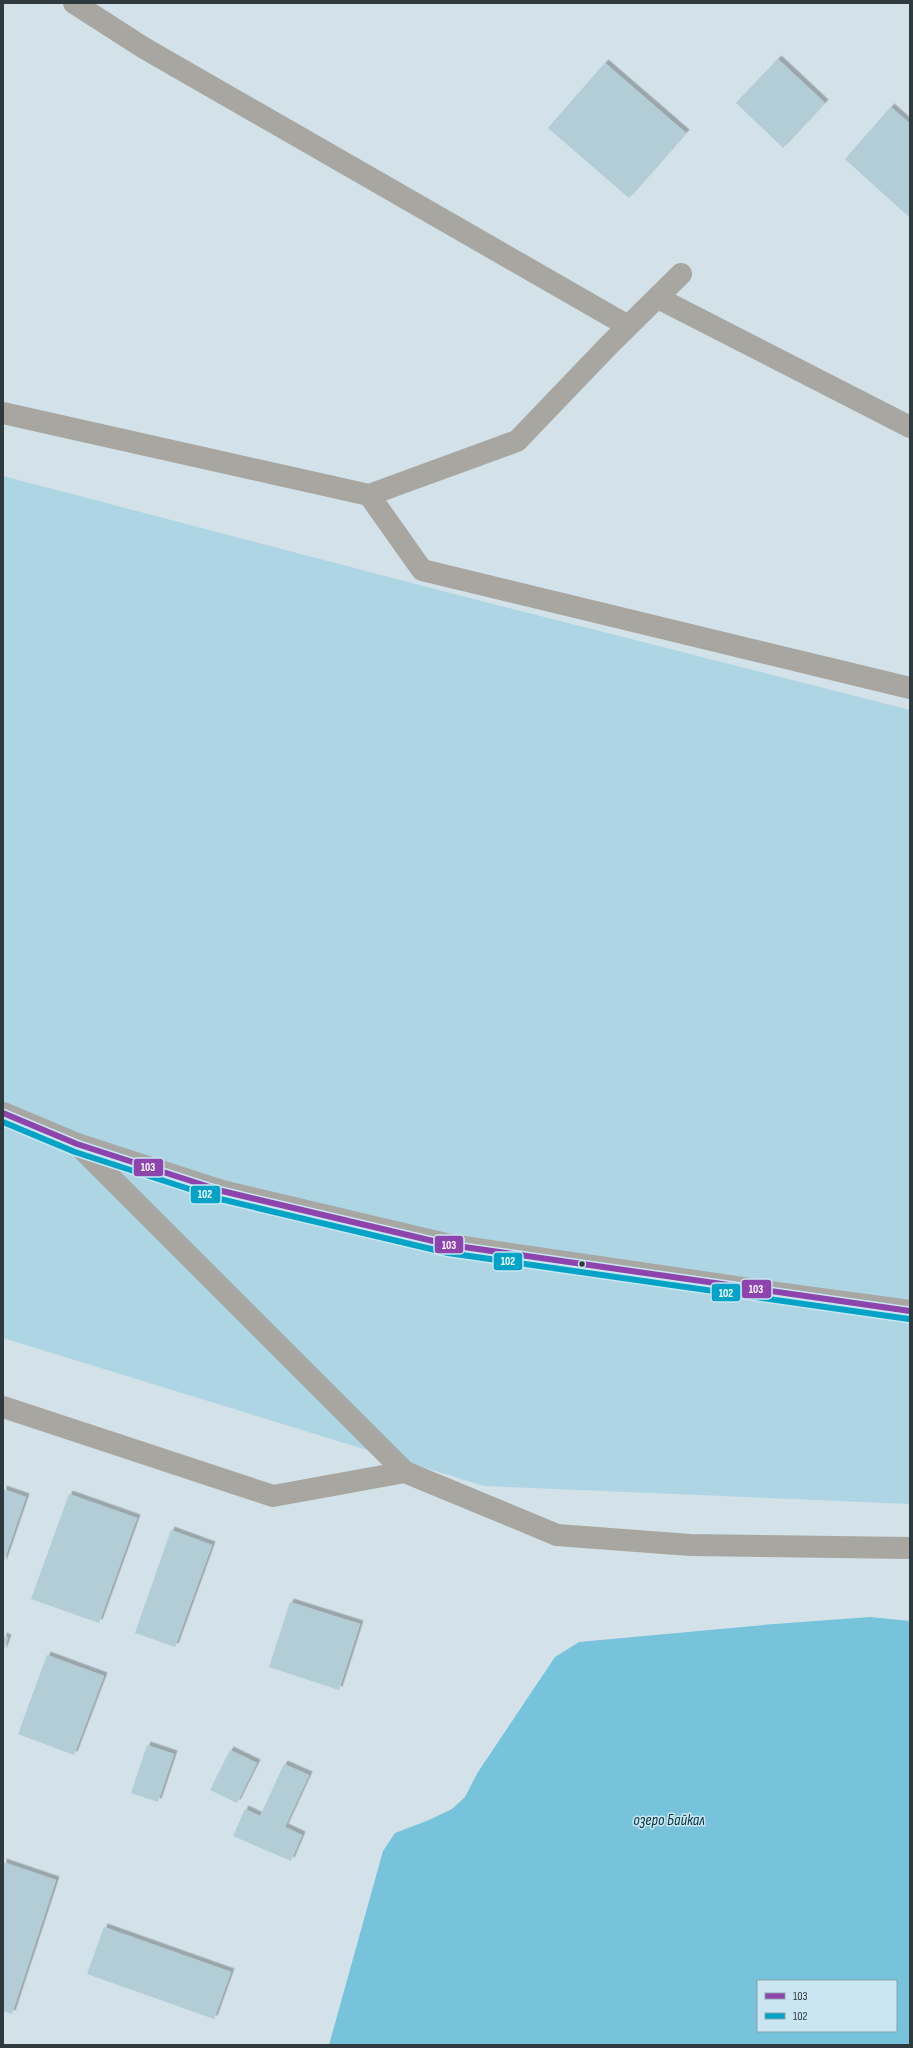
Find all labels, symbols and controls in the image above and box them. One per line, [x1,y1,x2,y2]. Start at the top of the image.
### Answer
line badge: 103 [133,1158,164,1177]
text: 103 [141,1161,155,1174]
line badge: 102 [190,1185,221,1204]
text: 102 [198,1188,212,1201]
line badge: 103 [434,1235,464,1254]
text: 103 [442,1239,456,1252]
line badge: 102 [493,1252,523,1271]
text: 102 [501,1255,515,1268]
unlabelled marker [577,1259,587,1269]
line badge: 103 [741,1279,772,1299]
line badge: 102 [711,1283,741,1302]
text: 103 [749,1283,763,1296]
text: 102 [719,1287,733,1300]
water label: озеро Байкал [633,1811,705,1830]
legend [757,1980,897,2032]
text: 103 [793,1989,808,2004]
text: 102 [793,2009,808,2024]

